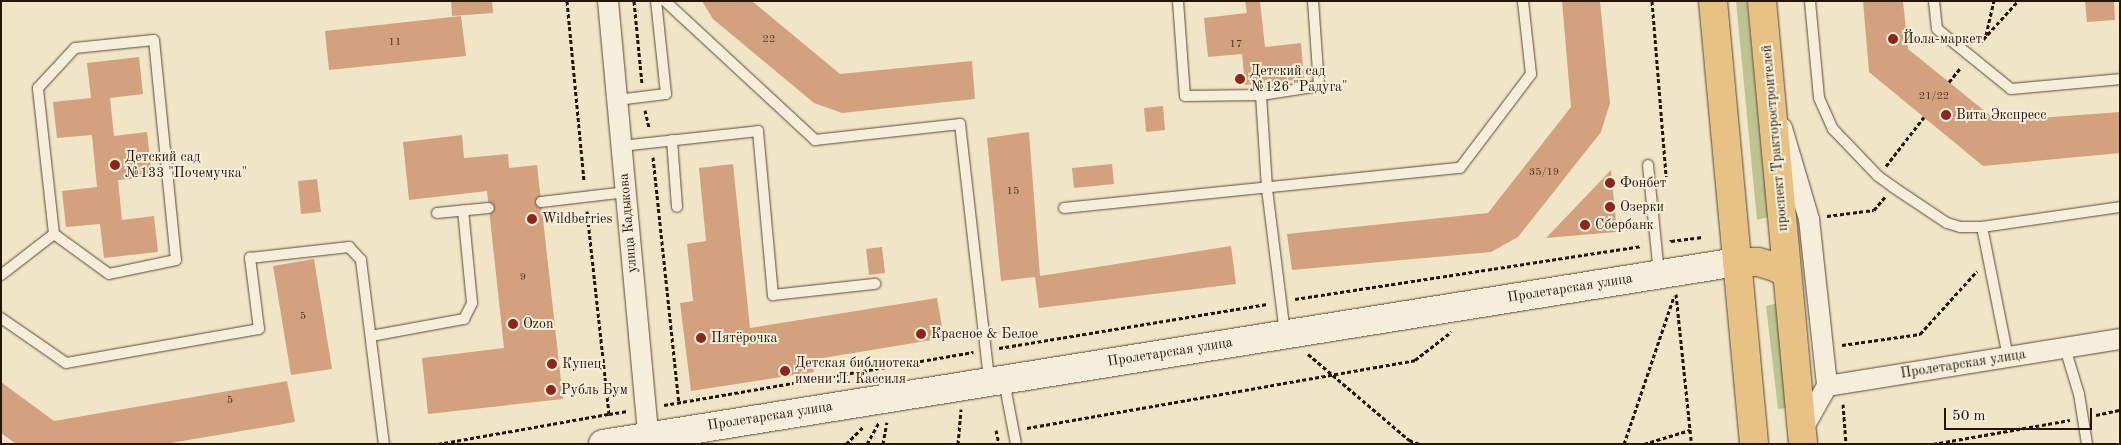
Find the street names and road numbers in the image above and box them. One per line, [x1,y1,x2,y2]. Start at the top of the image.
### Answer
street label: проспект Тракторостроителей [1758,44,1792,232]
street label: улица Кадыкова [615,173,641,273]
street label: Пролетарская улица [1506,270,1634,306]
street label: Пролетарская улица [1106,334,1234,370]
street label: Пролетарская улица [1899,346,2027,382]
street label: Пролетарская улица [706,398,834,434]

